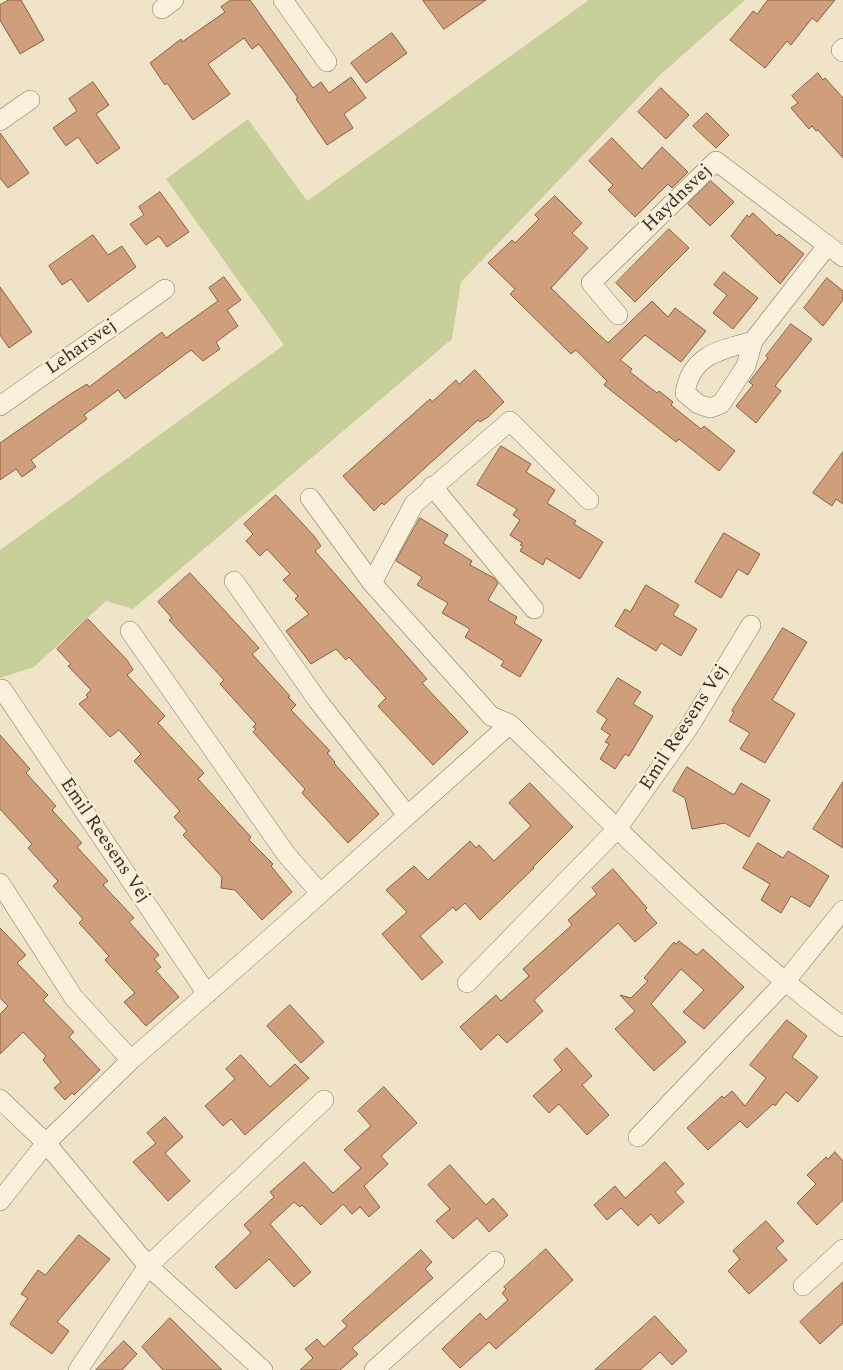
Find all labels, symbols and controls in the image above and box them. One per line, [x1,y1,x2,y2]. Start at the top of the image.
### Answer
street label: Haydnsvej [638,160,718,238]
street label: Leharsvej [42,315,122,381]
street label: Emil Reesens Vej [636,661,734,795]
street label: Emil Reesens Vej [54,774,154,908]

